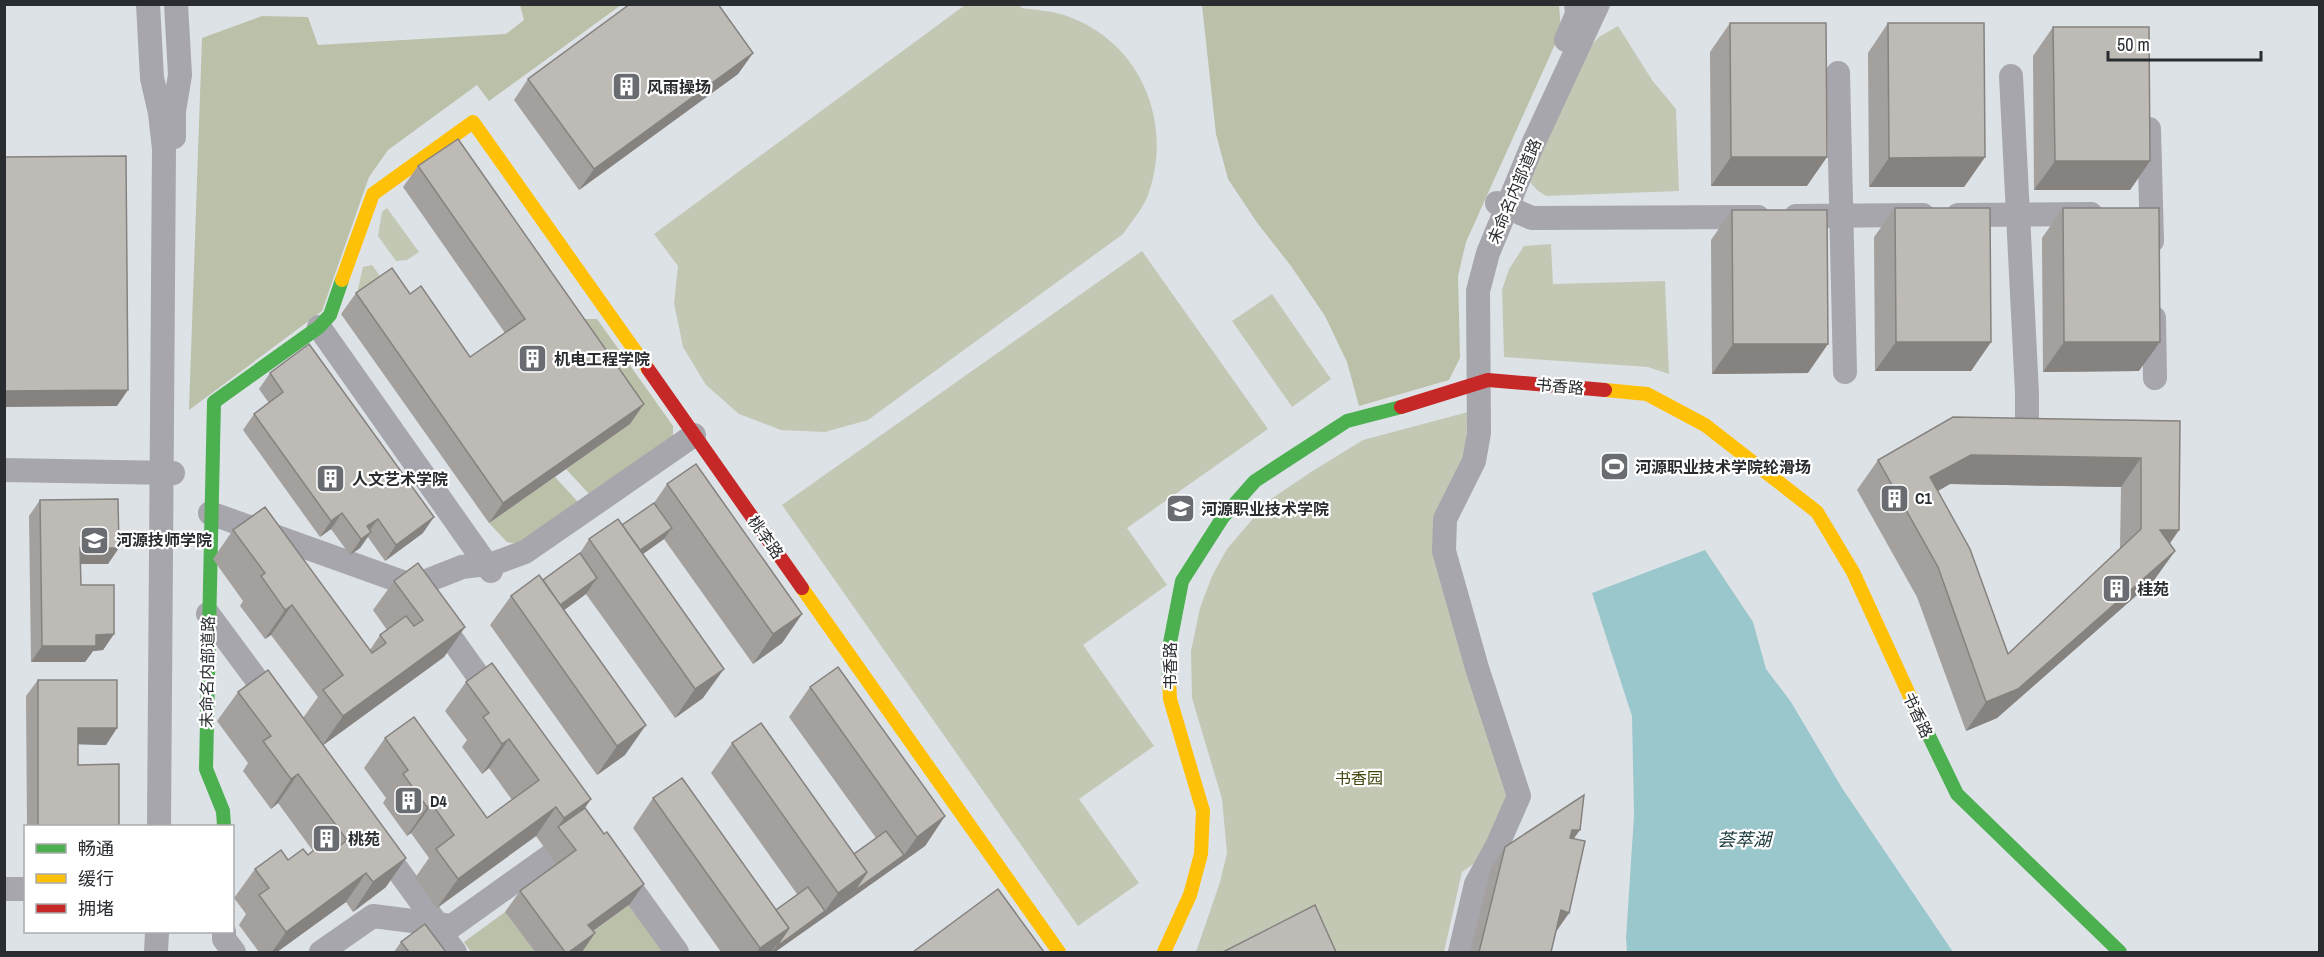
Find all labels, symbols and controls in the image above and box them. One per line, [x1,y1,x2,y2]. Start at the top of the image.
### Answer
scale bar [2108,24,2261,62]
text: 50 m [2117,32,2150,57]
building icon: 风雨操场 [610,71,642,103]
place label: 风雨操场 [647,76,711,98]
street label: 未命名内部道路 [1482,135,1546,247]
building icon: 机电工程学院 [517,343,549,375]
place label: 机电工程学院 [554,348,650,370]
street label: 书香路 [1535,373,1585,399]
sports icon: 河源职业技术学院轮滑场 [1598,451,1630,483]
place label: 河源职业技术学院轮滑场 [1635,456,1811,478]
building icon: 人文艺术学院 [315,463,347,495]
place label: 人文艺术学院 [352,468,448,490]
building icon: C1 [1878,482,1910,514]
place label: C1 [1915,487,1932,509]
school or university icon: 河源职业技术学院 [1164,493,1196,525]
place label: 河源职业技术学院 [1201,498,1329,520]
street label: 桃李路 [743,511,789,563]
school or university icon: 河源技师学院 [79,524,111,556]
place label: 河源技师学院 [116,529,212,551]
building icon: 桂苑 [2100,573,2132,605]
place label: 桂苑 [2137,578,2169,600]
street label: 未命名内部道路 [195,616,219,728]
street label: 书香路 [1159,642,1181,690]
street label: 书香路 [1898,689,1938,741]
park label: 书香园 [1335,767,1383,789]
building icon: D4 [393,785,425,817]
place label: D4 [430,790,447,812]
building icon: 桃苑 [311,823,343,855]
legend [24,825,234,933]
water label: 荟萃湖 [1717,827,1774,852]
place label: 桃苑 [348,828,380,850]
text: 畅通 [78,836,114,861]
text: 缓行 [78,866,114,891]
text: 拥堵 [78,896,114,921]

